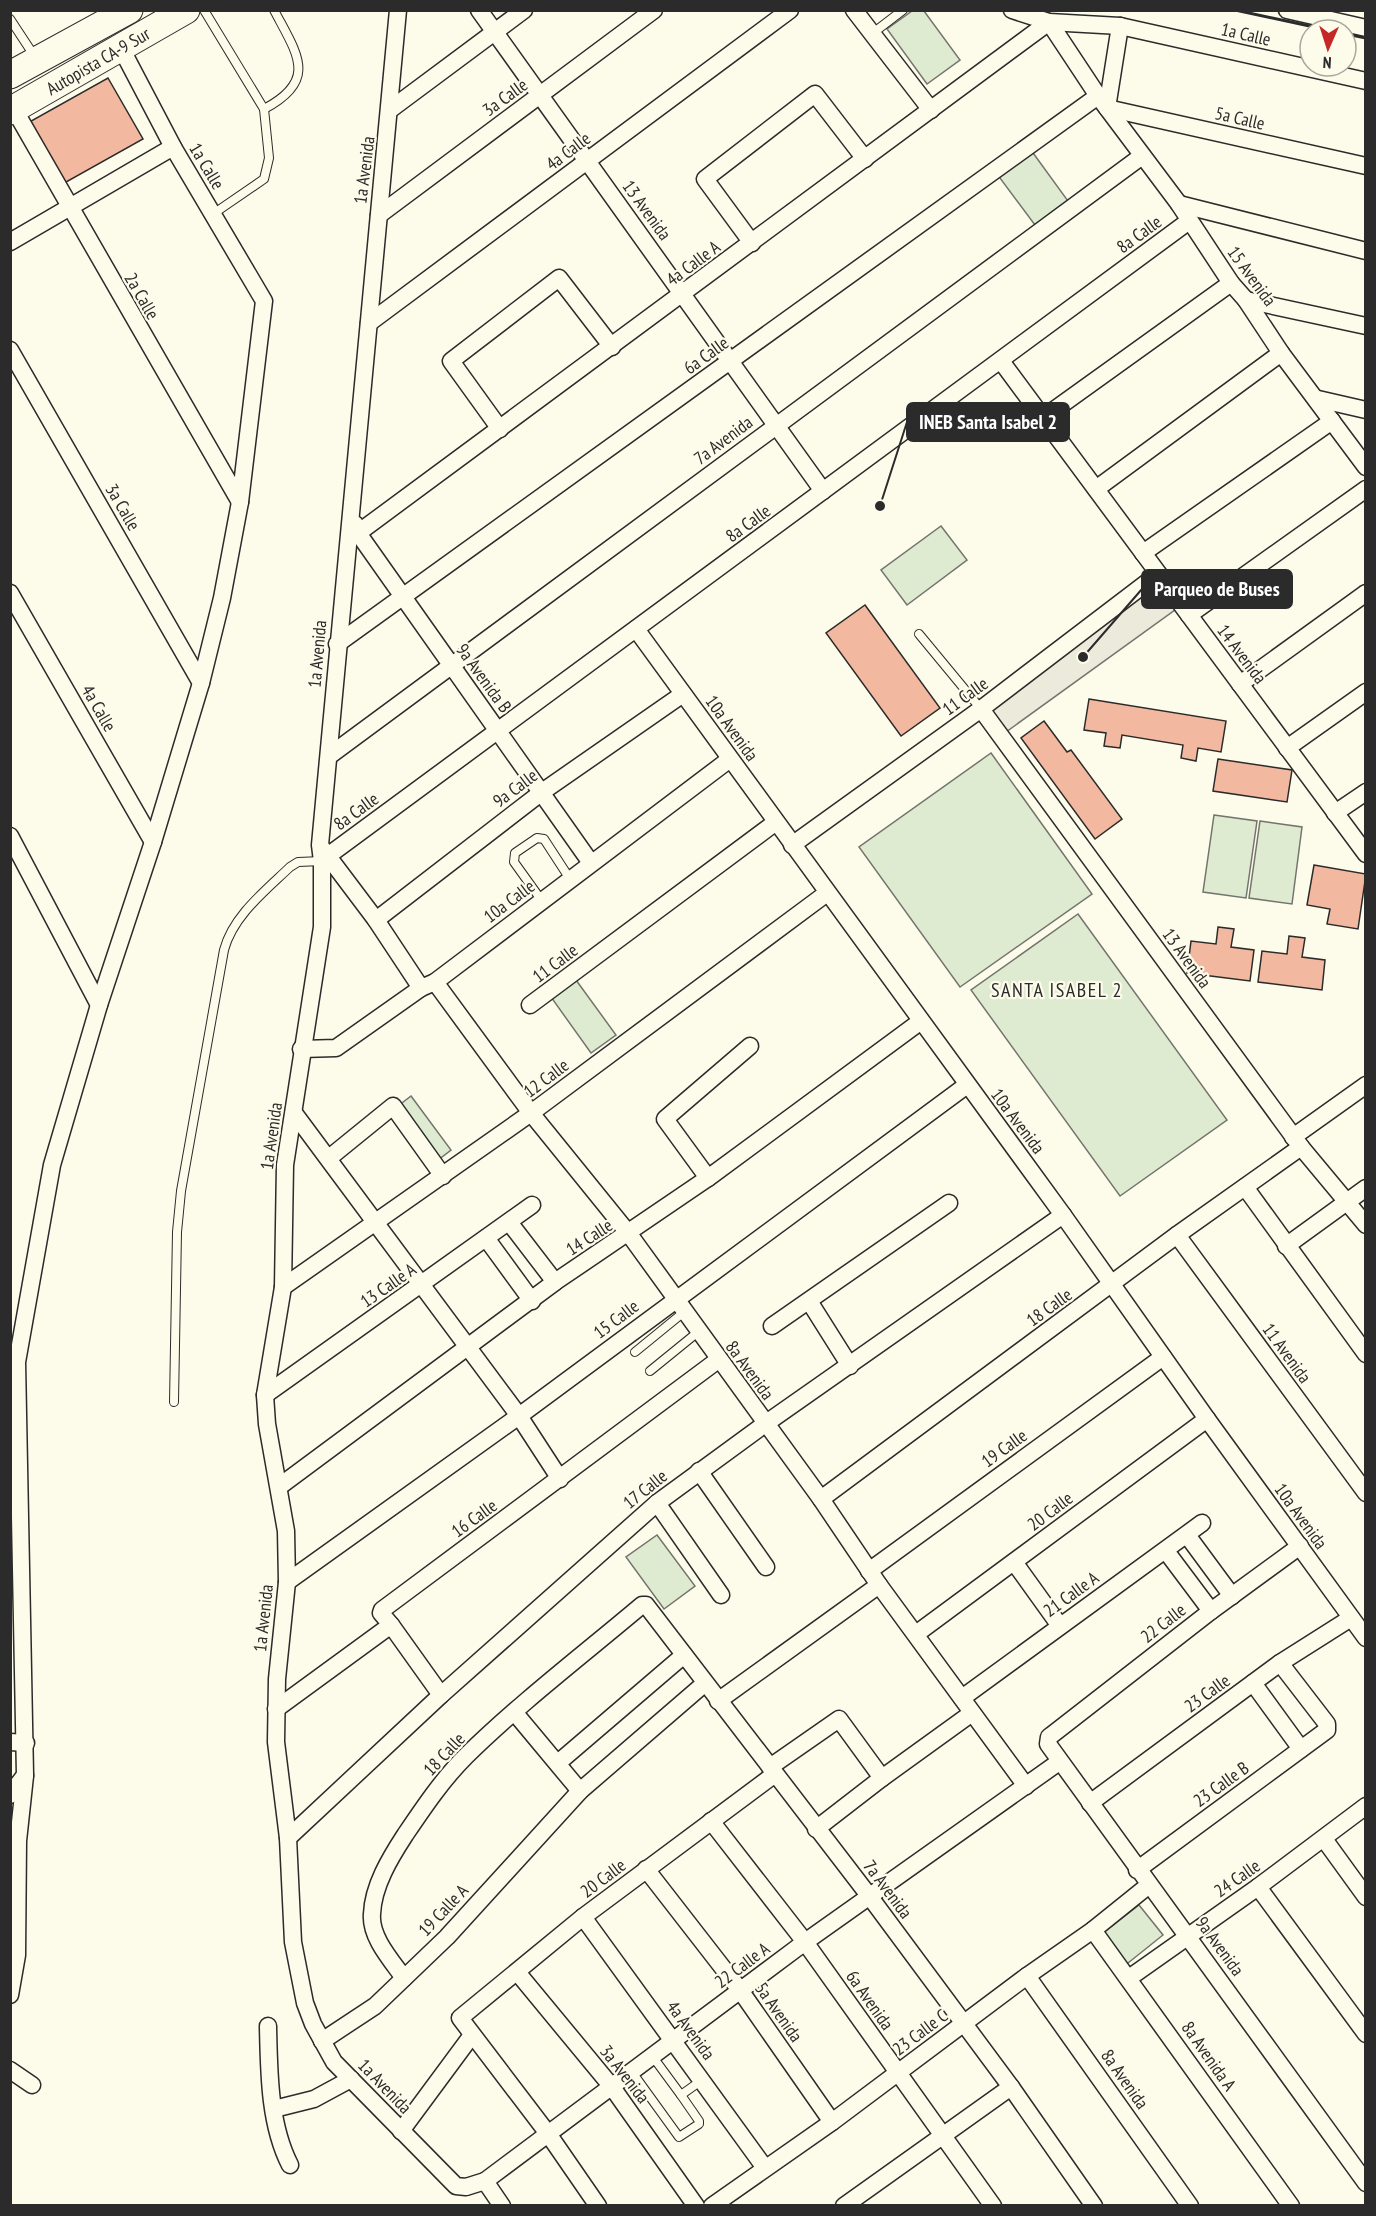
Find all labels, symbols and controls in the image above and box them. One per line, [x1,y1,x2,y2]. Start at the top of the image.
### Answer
street label: 1a Calle [1219,17,1273,51]
north arrow [1298,18,1358,78]
street label: Autopista CA-9 Sur [42,22,154,100]
text: N [1322,53,1332,73]
street label: 3a Calle [478,73,532,121]
street label: 5a Calle [1213,101,1267,135]
street label: 4a Calle [541,127,595,175]
street label: 1a Avenida [348,135,380,205]
street label: 1a Calle [184,139,230,193]
street label: 13 Avenida [618,175,676,245]
street label: 8a Calle [1112,210,1166,258]
street label: 4a Calle A [661,235,725,291]
street label: 15 Avenida [1223,241,1281,311]
street label: 2a Calle [120,269,164,323]
street label: 6a Calle [679,331,733,379]
callout: INEB Santa Isabel 2 [907,403,1069,441]
text: INEB Santa Isabel 2 [919,409,1057,435]
street label: 7a Avenida [689,410,757,470]
street label: 3a Calle [101,480,145,534]
street label: 8a Calle [721,499,775,547]
callout: Parqueo de Buses [1142,570,1292,608]
text: Parqueo de Buses [1154,576,1280,602]
street label: 1a Avenida [303,619,331,689]
street label: 14 Avenida [1212,620,1272,688]
street label: 9a Avenida B [451,639,517,717]
street label: 11 Calle [938,672,992,720]
street label: 4a Calle [77,681,121,735]
street label: 10a Avenida [700,691,764,765]
street label: 9a Calle [488,764,542,812]
street label: 8a Calle [329,787,383,835]
street label: 10a Calle [479,874,539,928]
street label: 13 Avenida [1158,923,1216,993]
street label: 11 Calle [528,938,582,988]
district label: SANTA ISABEL 2 [991,977,1123,1003]
street label: 12 Calle [519,1053,573,1103]
street label: 10a Avenida [986,1084,1050,1158]
street label: 1a Avenida [255,1101,287,1171]
street label: 14 Calle [561,1213,617,1261]
street label: 13 Calle A [356,1257,421,1312]
street label: 18 Calle [1022,1283,1076,1331]
street label: 15 Calle [589,1294,643,1344]
street label: 11 Avenida [1258,1318,1316,1388]
street label: 8a Avenida [721,1336,779,1404]
street label: 19 Calle [977,1424,1031,1472]
street label: 17 Calle [618,1464,672,1514]
street label: 10a Avenida [1269,1479,1333,1553]
street label: 20 Calle [1023,1486,1077,1536]
street label: 16 Calle [447,1494,501,1542]
street label: 21 Calle A [1039,1566,1104,1622]
street label: 1a Avenida [248,1583,278,1653]
street label: 22 Calle [1136,1598,1190,1648]
street label: 23 Calle [1180,1669,1234,1717]
street label: 18 Calle [418,1727,470,1781]
street label: 23 Calle B [1189,1756,1253,1812]
street label: 20 Calle [576,1853,630,1903]
street label: 24 Calle [1209,1854,1265,1902]
street label: 7a Avenida [858,1855,918,1923]
street label: 19 Calle A [413,1879,473,1941]
street label: 9a Avenida [1191,1912,1249,1980]
street label: 22 Calle A [710,1937,774,1993]
street label: 6a Avenida [841,1966,899,2034]
street label: 5a Avenida [750,1978,808,2046]
street label: 4a Avenida [662,1996,720,2064]
street label: 23 Calle C [888,2004,952,2060]
street label: 8a Avenida A [1177,2017,1242,2096]
street label: 3a Avenida [595,2040,655,2108]
street label: 8a Avenida [1096,2045,1154,2113]
street label: 1a Avenida [353,2054,417,2118]

